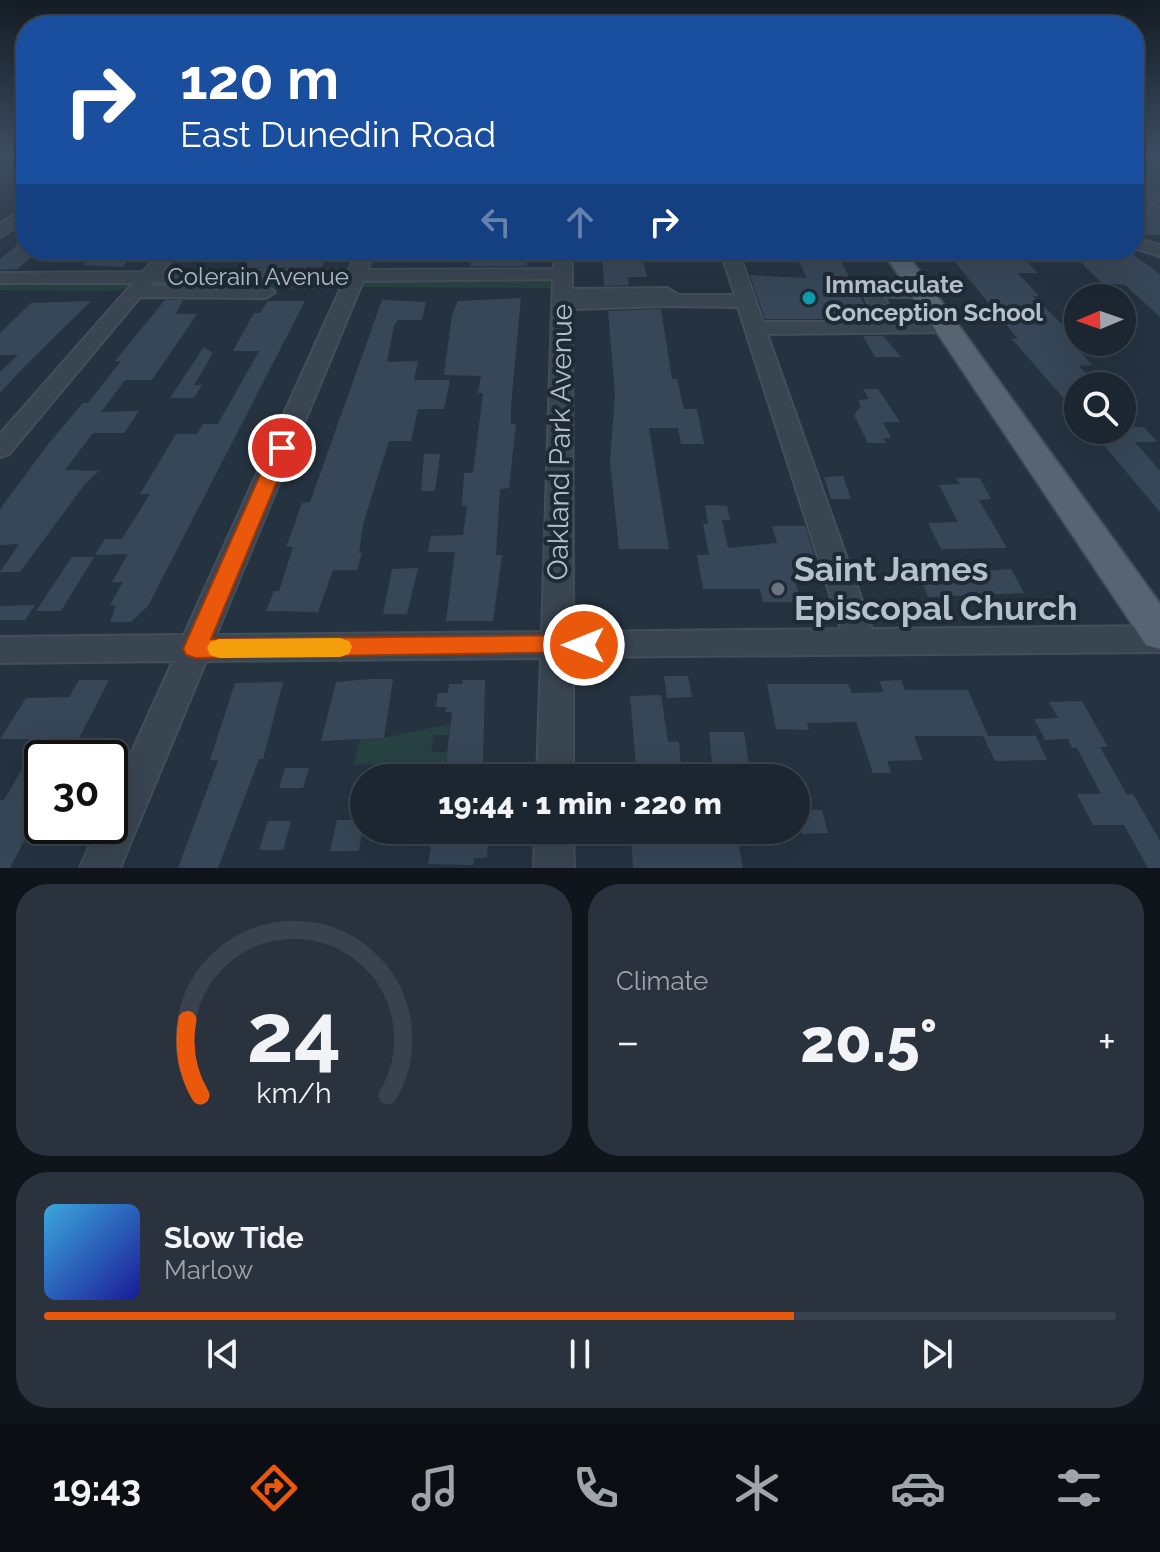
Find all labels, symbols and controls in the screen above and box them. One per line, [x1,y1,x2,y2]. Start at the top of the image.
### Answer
text: 120 m [180,46,339,112]
icon: right [48,48,152,152]
text: East Dunedin Road [180,113,496,155]
icon: left [474,200,518,244]
icon: ahead [558,200,602,244]
icon: right [642,200,686,244]
street label: Colerain Avenue [167,262,349,291]
place label: Immaculate Conception School [825,270,1043,327]
north arrow [1064,284,1136,356]
map controls [1064,284,1136,444]
marker: Immaculate Conception School [800,289,818,307]
street label: Oakland Park Avenue [541,303,579,581]
button: search [1064,372,1136,444]
pin [248,414,316,482]
icon: arrive [260,426,304,470]
place label: Saint James Episcopal Church [794,549,1078,628]
marker: Saint James Episcopal Church [769,580,787,598]
position arrow [542,603,626,687]
speed limit sign: 30 [24,740,128,844]
text: 19:44 · 1 min · 220 m [438,786,722,821]
text: Climate [616,966,708,996]
text: 24 [247,984,341,1081]
text: 20.5° [800,1006,937,1076]
text: − [616,1016,640,1067]
text: + [1098,1016,1116,1067]
text: km/h [256,1076,332,1110]
text: Slow Tide [164,1220,304,1255]
text: Marlow [164,1255,253,1285]
icon: previous [201,1332,245,1376]
icon: pause [558,1332,602,1376]
icon: next [915,1332,959,1376]
icon: directions [246,1460,302,1516]
icon: music [407,1460,463,1516]
icon: phone [568,1460,624,1516]
icon: climate [729,1460,785,1516]
icon: car [890,1460,946,1516]
icon: filters [1051,1460,1107,1516]
text: 19:43 [53,1467,141,1509]

